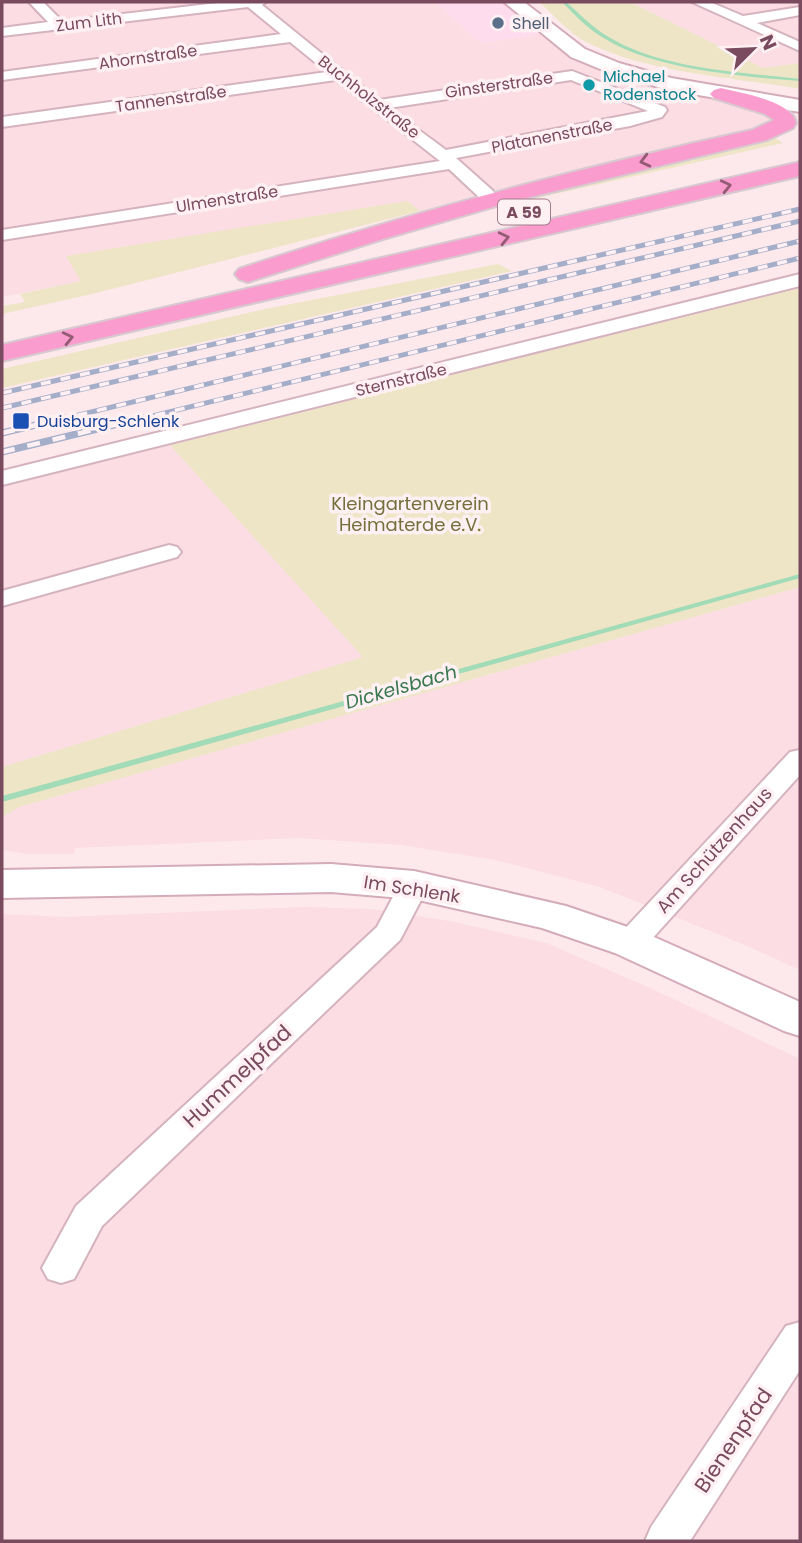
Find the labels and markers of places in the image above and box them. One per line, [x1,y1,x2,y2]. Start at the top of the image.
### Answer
place label: Shell [512,12,549,35]
marker: Shell [490,15,506,31]
place label: Michael Rodenstock [603,65,697,106]
marker: Michael Rodenstock [581,77,597,93]
place label: Duisburg-Schlenk [37,410,180,433]
marker: Duisburg-Schlenk [11,411,31,431]

